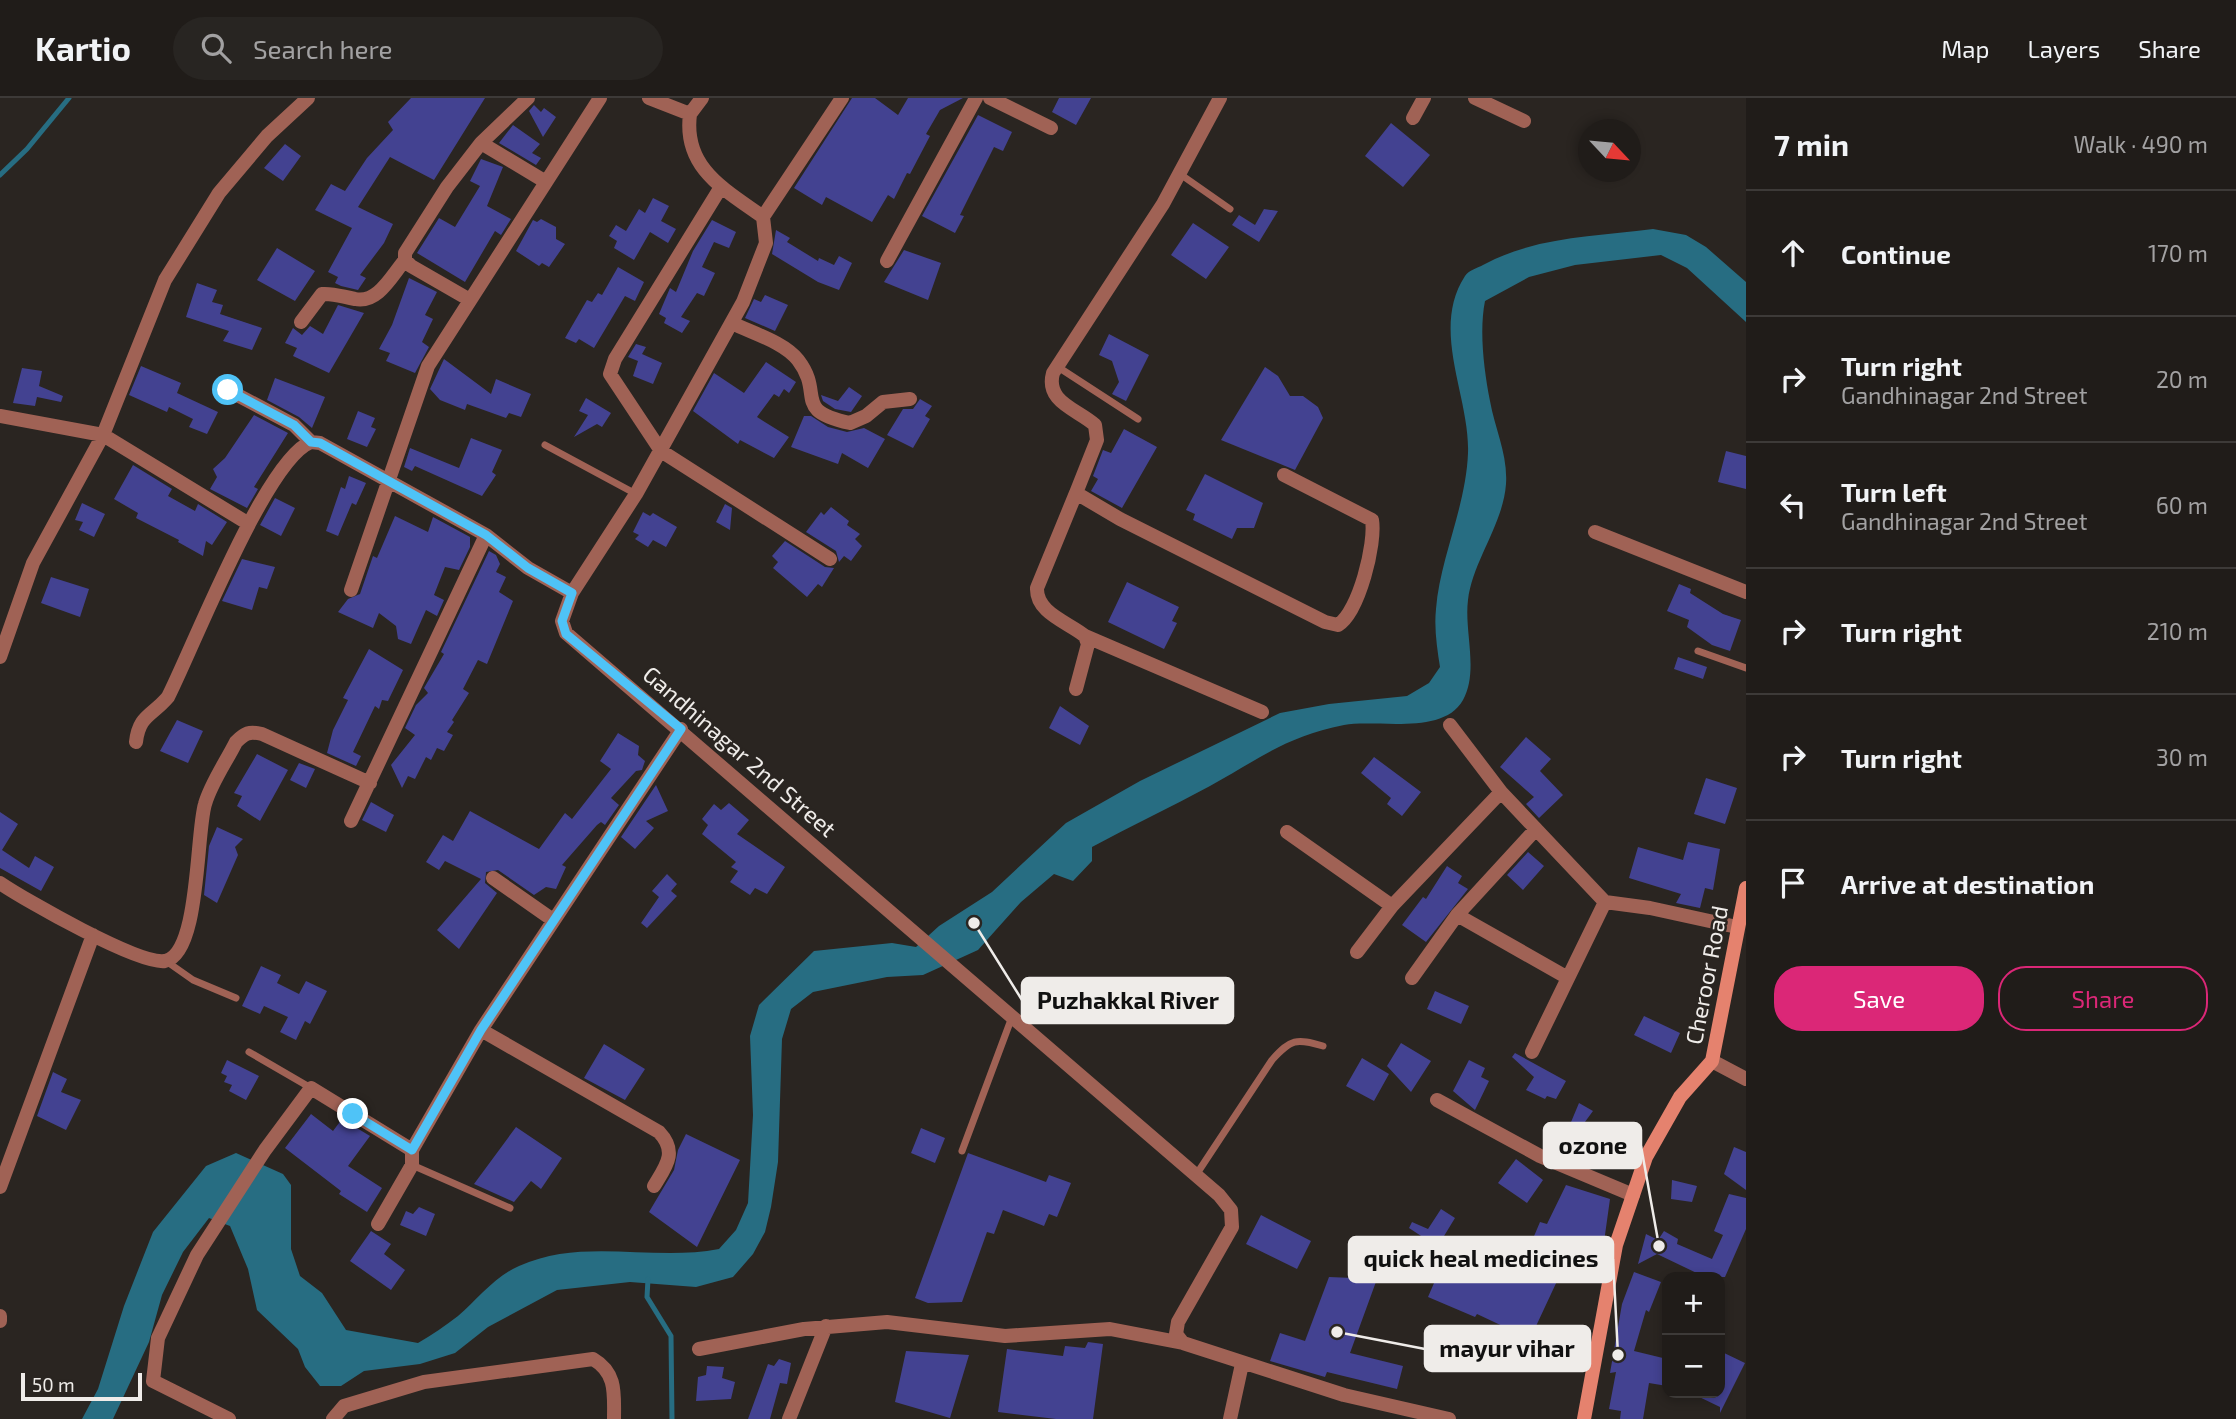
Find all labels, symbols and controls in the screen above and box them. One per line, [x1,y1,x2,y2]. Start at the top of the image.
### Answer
search box [173,17,663,80]
text: Kartio [35,28,131,68]
icon: search [197,29,235,67]
text: Search here [253,33,393,64]
text: Map [1941,34,1989,63]
text: Layers [2027,34,2100,63]
text: Share [2138,34,2201,63]
north arrow [1578,119,1641,182]
text: 7 min [1774,126,1849,162]
text: Walk · 490 m [2073,130,2208,158]
icon: ahead [1774,234,1812,272]
text: Continue [1841,238,1951,269]
text: 170 m [2148,239,2208,267]
text: Turn right [1841,350,1962,381]
icon: right [1774,360,1812,398]
text: 20 m [2156,365,2208,393]
route start [212,374,243,405]
text: Gandhinagar 2nd Street [1841,381,2087,409]
text: Turn left [1841,476,1947,507]
icon: left [1774,486,1812,524]
text: 60 m [2156,491,2208,519]
text: Gandhinagar 2nd Street [1841,507,2087,535]
icon: right [1774,612,1812,650]
text: Turn right [1841,616,1962,647]
text: 210 m [2147,617,2208,645]
street label: Gandhinagar 2nd Street [638,660,842,843]
icon: right [1774,738,1812,776]
text: Turn right [1841,742,1962,773]
text: 30 m [2156,743,2208,771]
icon: arrive [1774,864,1812,902]
text: Arrive at destination [1841,868,2094,899]
street label: Cheroor Road [1679,903,1733,1047]
button: Save [1774,966,1984,1031]
button: Share [1998,966,2208,1031]
callout: Puzhakkal River [1022,978,1233,1023]
text: Puzhakkal River [1037,985,1220,1014]
route end [337,1098,368,1129]
callout: ozone [1544,1123,1641,1168]
text: ozone [1559,1130,1627,1159]
callout: quick heal medicines [1349,1237,1613,1282]
text: quick heal medicines [1363,1243,1599,1272]
map controls [1662,1272,1725,1398]
button: + [1662,1272,1725,1335]
callout: mayur vihar [1425,1326,1590,1371]
text: mayur vihar [1439,1333,1576,1362]
button: − [1662,1335,1725,1398]
scale bar [21,1370,142,1402]
text: 50 m [32,1373,75,1396]

